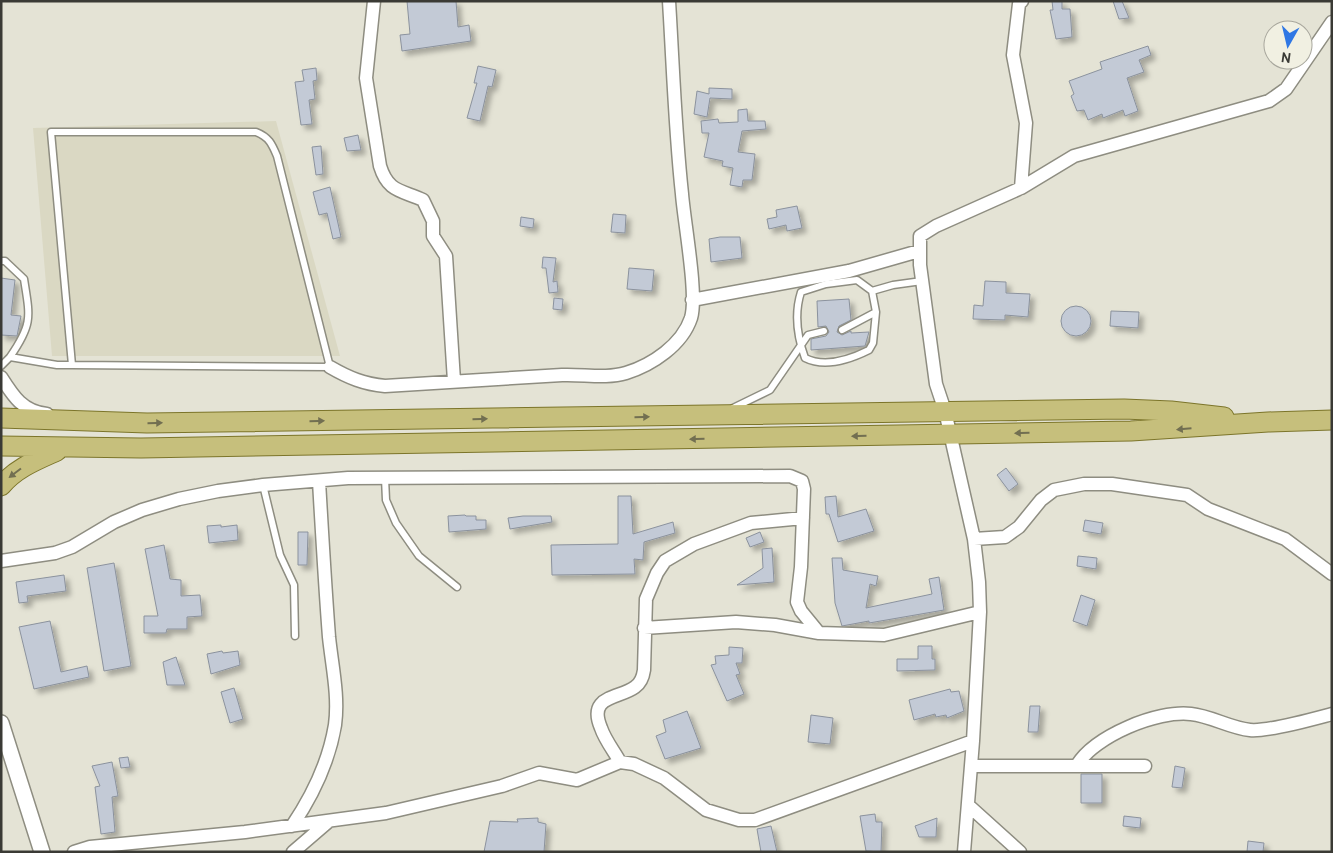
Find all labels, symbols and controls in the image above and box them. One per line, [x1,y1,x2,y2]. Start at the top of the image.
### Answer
north arrow [1263,20,1313,70]
text: N [1280,47,1293,66]
one-way arrow [635,413,651,421]
one-way arrow [472,415,488,423]
one-way arrow [310,417,326,425]
one-way arrow [147,419,163,427]
one-way arrow [1176,425,1192,433]
one-way arrow [1014,429,1030,437]
one-way arrow [851,432,867,440]
one-way arrow [689,435,705,443]
one-way arrow [9,467,22,478]

